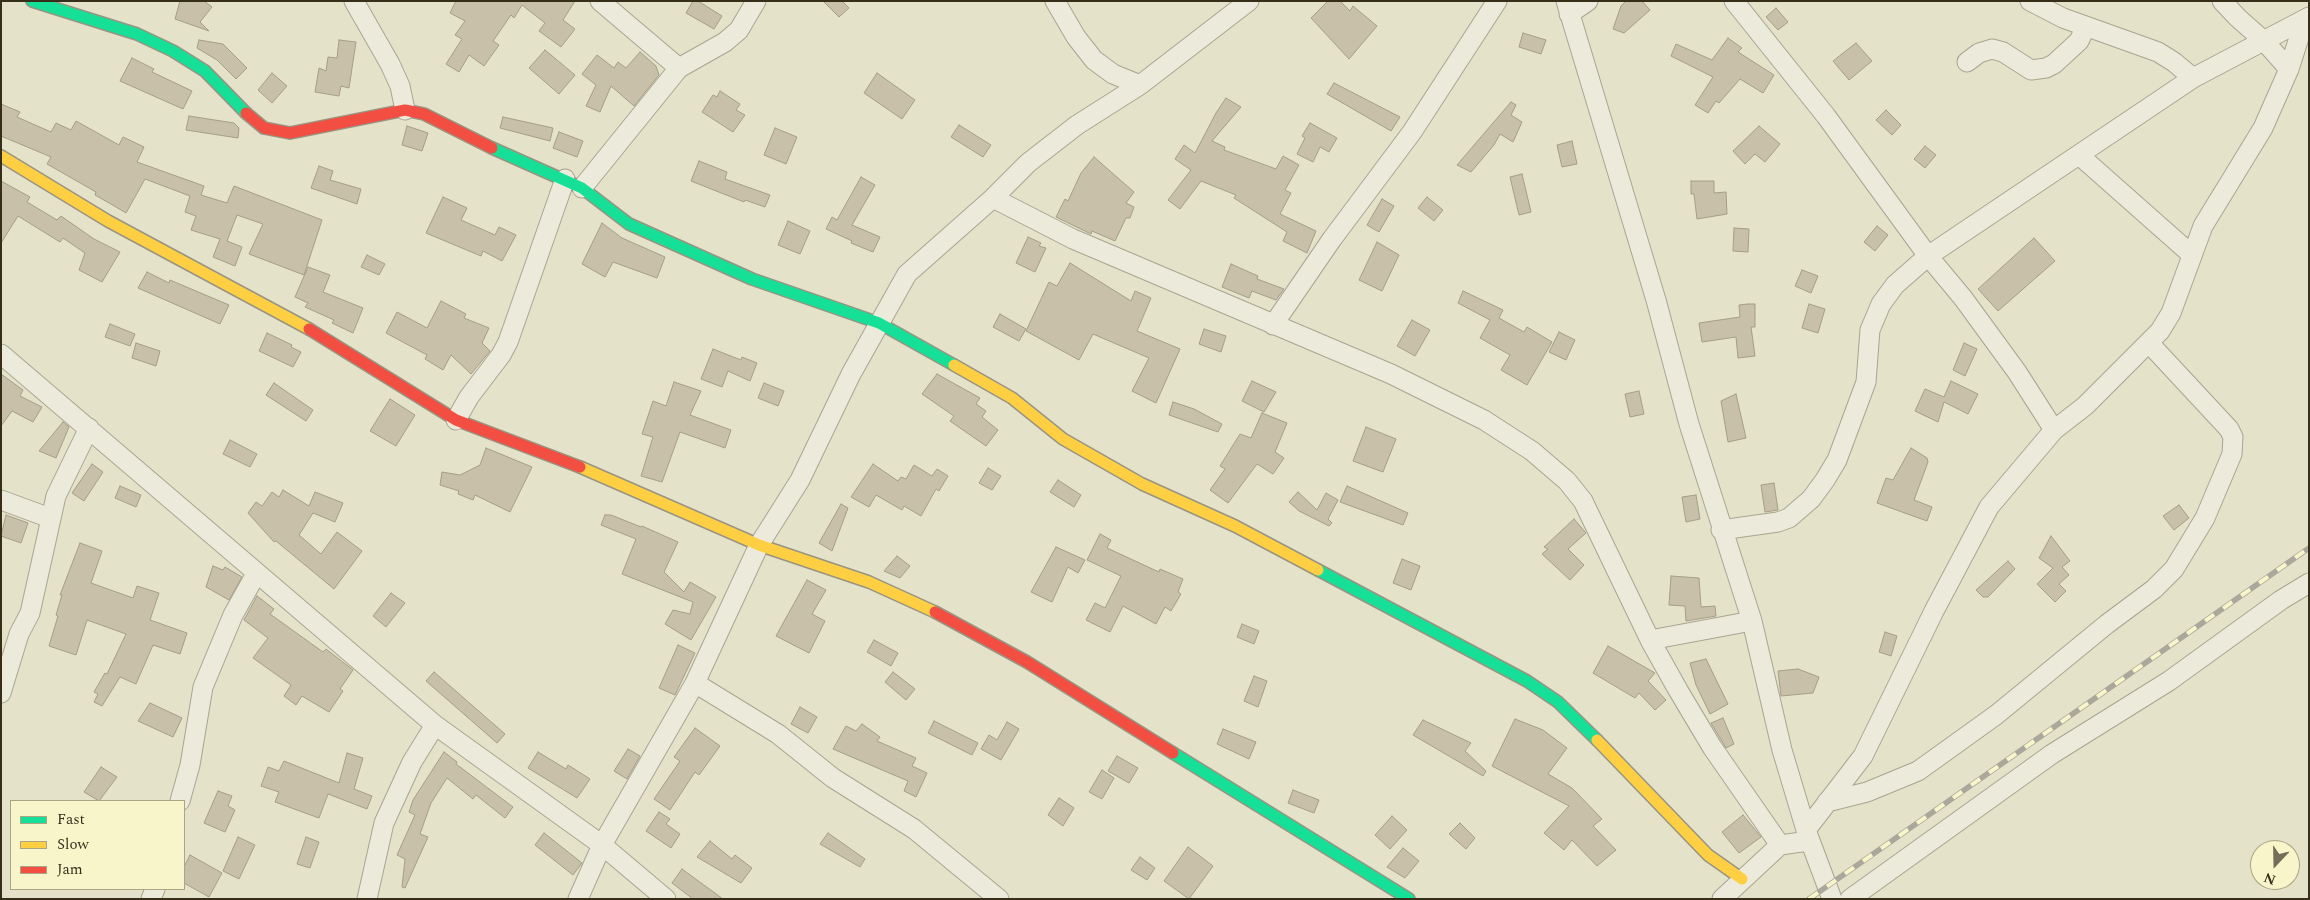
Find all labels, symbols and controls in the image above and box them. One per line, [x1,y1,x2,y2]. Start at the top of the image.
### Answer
legend [10,800,185,890]
text: Fast [57,808,85,831]
text: Slow [57,833,89,856]
north arrow [2250,840,2300,890]
text: Jam [57,858,83,881]
text: N [2261,867,2279,890]

